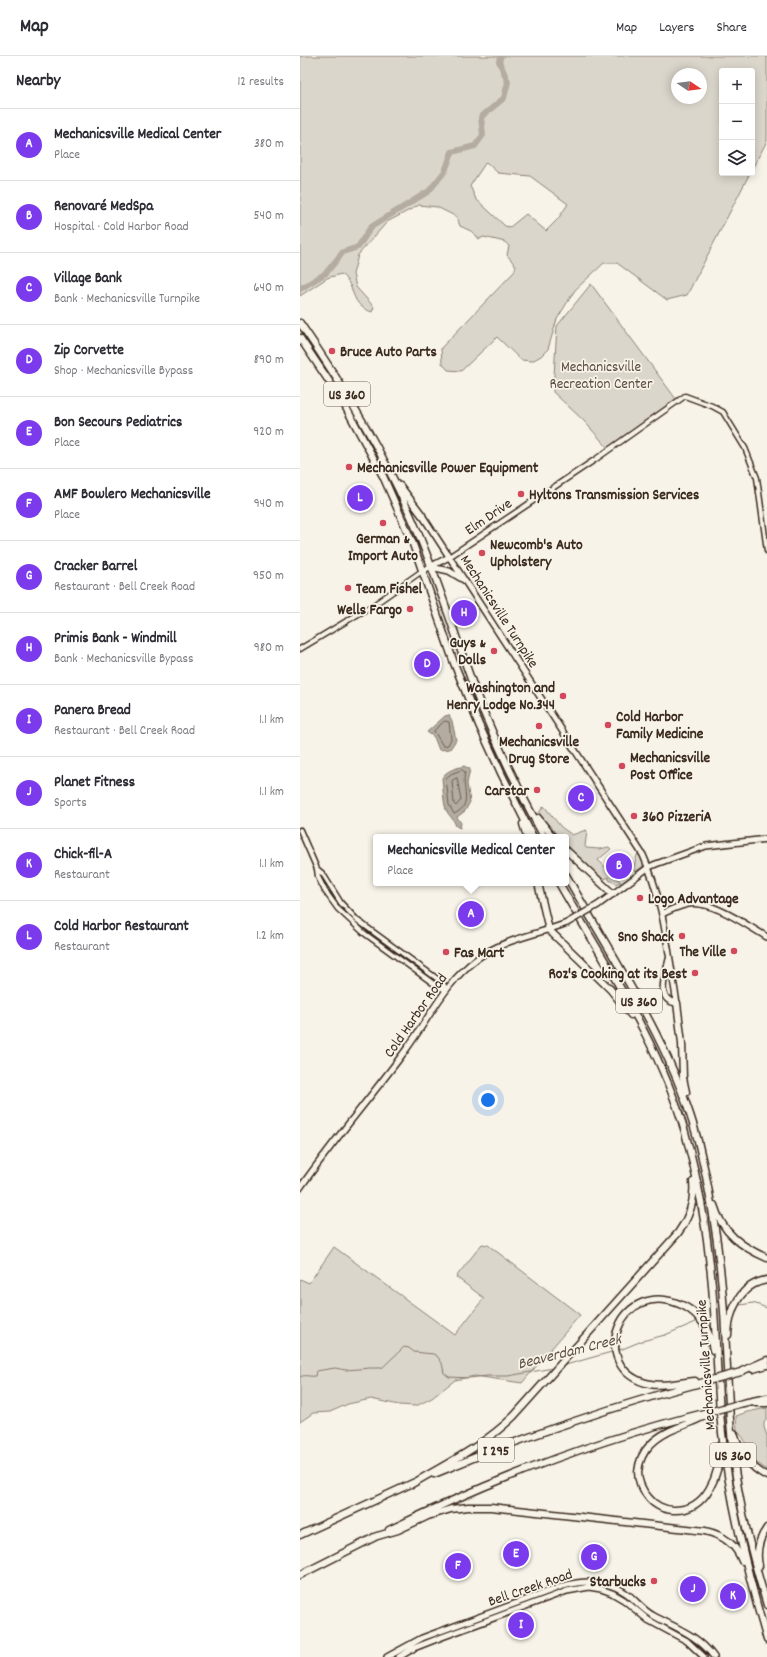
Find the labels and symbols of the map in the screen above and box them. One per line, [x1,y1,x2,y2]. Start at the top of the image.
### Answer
north arrow [671,68,707,104]
place label: Bruce Auto Parts [340,342,437,364]
marker: Bruce Auto Parts [327,346,337,356]
park label: Mechanicsville Recreation Center [549,357,653,396]
road number: US 360 [324,382,370,406]
place label: Mechanicsville Power Equipment [357,458,539,480]
marker: Mechanicsville Power Equipment [344,462,354,472]
pin: L [347,483,373,513]
place label: Hyltons Transmission Services [529,485,699,507]
marker: Hyltons Transmission Services [516,489,526,499]
street label: Elm Drive [461,493,518,542]
marker: German & Import Auto [378,518,388,528]
place label: German & Import Auto [348,529,418,568]
place label: Newcomb's Auto Upholstery [490,535,583,574]
marker: Newcomb's Auto Upholstery [477,548,487,558]
street label: Mechanicsville Turnpike [453,551,543,673]
place label: Team Fishel [356,579,423,601]
marker: Team Fishel [343,583,353,593]
pin: H [451,598,477,628]
place label: Wells Fargo [337,600,402,622]
marker: Wells Fargo [405,604,415,614]
place label: Guys & Dolls [450,633,486,672]
marker: Guys & Dolls [489,646,499,656]
pin: D [414,649,440,679]
place label: Washington and Henry Lodge No.344 [447,678,555,717]
marker: Washington and Henry Lodge No.344 [558,691,568,701]
place label: Cold Harbor Family Medicine [616,707,704,746]
marker: Cold Harbor Family Medicine [603,720,613,730]
marker: Mechanicsville Drug Store [534,721,544,731]
place label: Mechanicsville Drug Store [499,732,579,771]
place label: Mechanicsville Post Office [630,748,710,787]
marker: Mechanicsville Post Office [617,761,627,771]
place label: Carstar [485,781,529,803]
pin: C [568,783,594,813]
marker: Carstar [532,785,542,795]
place label: 360 PizzeriA [642,807,712,829]
marker: 360 PizzeriA [629,811,639,821]
pin: B [606,851,632,881]
place label: Logo Advantage [648,889,739,911]
marker: Logo Advantage [635,893,645,903]
pin: A [458,899,484,929]
place label: Sno Shack [618,927,674,949]
marker: Sno Shack [677,931,687,941]
place label: The Ville [679,942,726,964]
place label: Fas Mart [454,943,505,965]
marker: The Ville [729,946,739,956]
marker: Fas Mart [441,947,451,957]
place label: Roz's Cooking at its Best [548,964,687,986]
marker: Roz's Cooking at its Best [690,968,700,978]
street label: Cold Harbor Road [379,969,454,1063]
road number: US 360 [616,989,662,1013]
your location [478,1090,498,1110]
street label: Mechanicsville Turnpike [691,1298,723,1431]
water label: Beaverdam Creek [515,1328,625,1376]
road number: I 295 [478,1438,514,1462]
road number: US 360 [710,1443,756,1467]
pin: E [503,1539,529,1569]
pin: G [581,1542,607,1572]
pin: F [445,1551,471,1581]
street label: Bell Creek Road [485,1564,576,1614]
place label: Starbucks [590,1572,646,1594]
pin: J [680,1574,706,1604]
marker: Starbucks [649,1576,659,1586]
pin: K [720,1581,746,1611]
pin: I [508,1610,534,1640]

